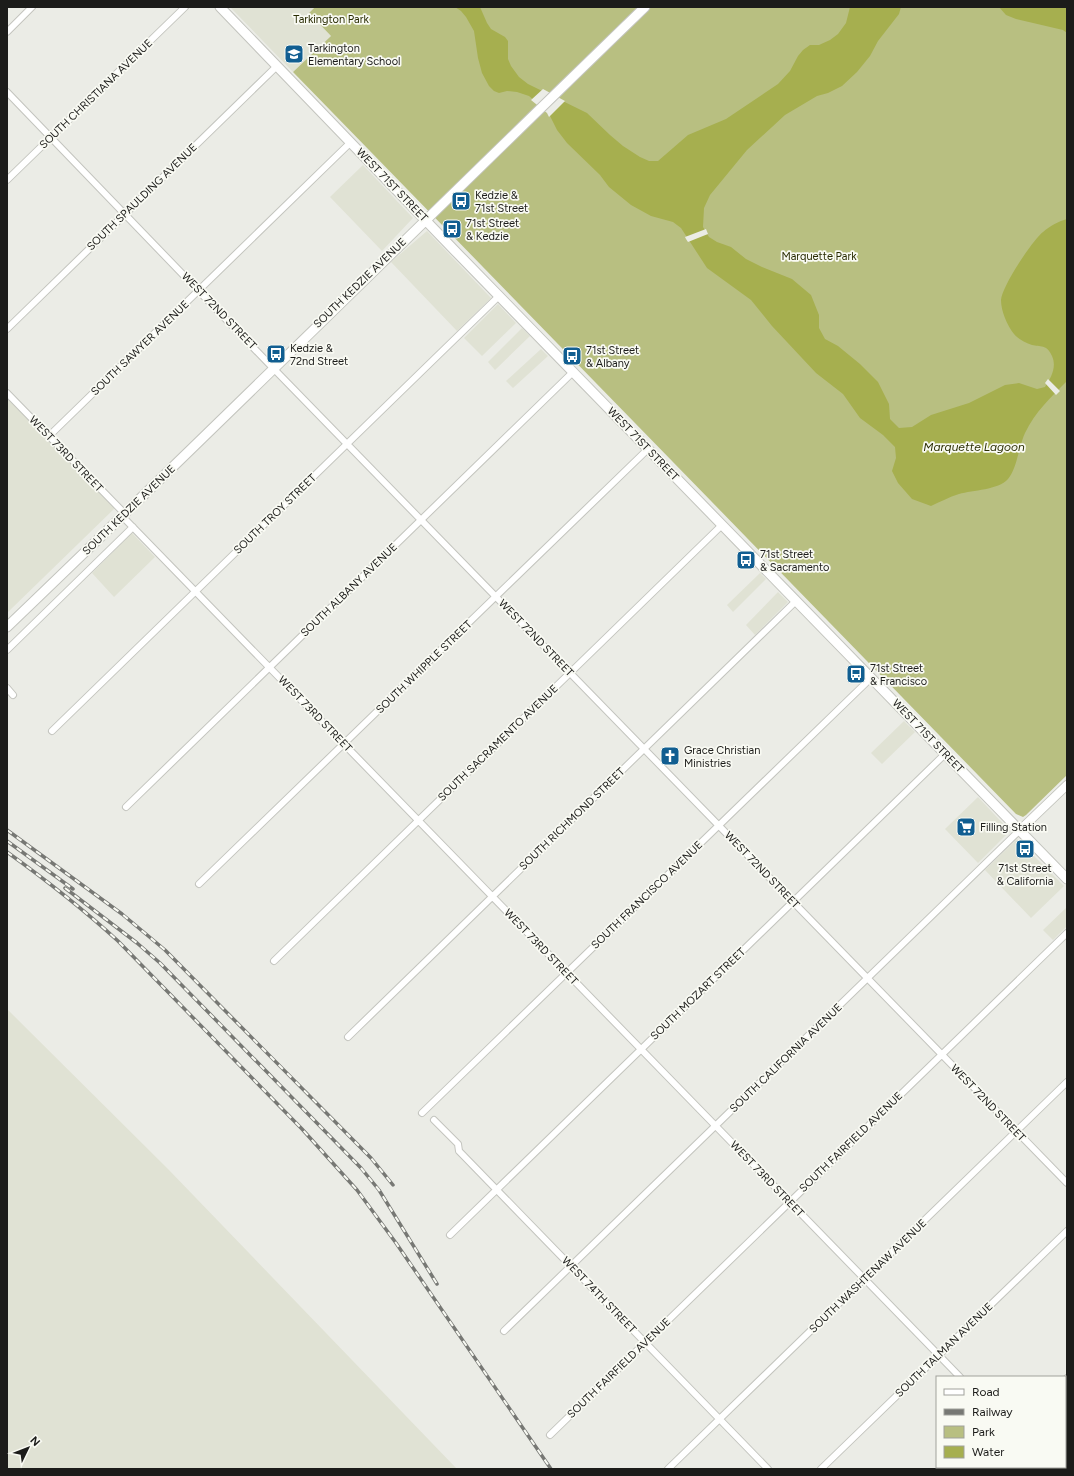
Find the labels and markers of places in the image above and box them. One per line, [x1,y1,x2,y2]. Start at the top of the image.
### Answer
place label: Tarkington Elementary School [308,42,400,68]
school or university icon: Tarkington Elementary School [283,43,305,65]
place label: Kedzie & 71st Street [475,189,528,215]
bus stop icon: Kedzie & 71st Street [450,190,472,212]
place label: 71st Street & Kedzie [466,217,519,243]
bus stop icon: 71st Street & Kedzie [441,218,463,240]
place label: Kedzie & 72nd Street [290,342,348,368]
bus stop icon: Kedzie & 72nd Street [265,343,287,365]
place label: 71st Street & Albany [586,344,639,370]
bus stop icon: 71st Street & Albany [561,345,583,367]
place label: 71st Street & Sacramento [760,548,829,574]
bus stop icon: 71st Street & Sacramento [735,549,757,571]
place label: 71st Street & Francisco [870,662,927,688]
bus stop icon: 71st Street & Francisco [845,663,867,685]
place label: Grace Christian Ministries [684,744,760,770]
church icon: Grace Christian Ministries [659,745,681,767]
supermarket icon: Filling Station [955,816,977,838]
place label: Filling Station [980,821,1047,834]
bus stop icon: 71st Street & California [1014,838,1036,860]
place label: 71st Street & California [997,862,1053,888]

